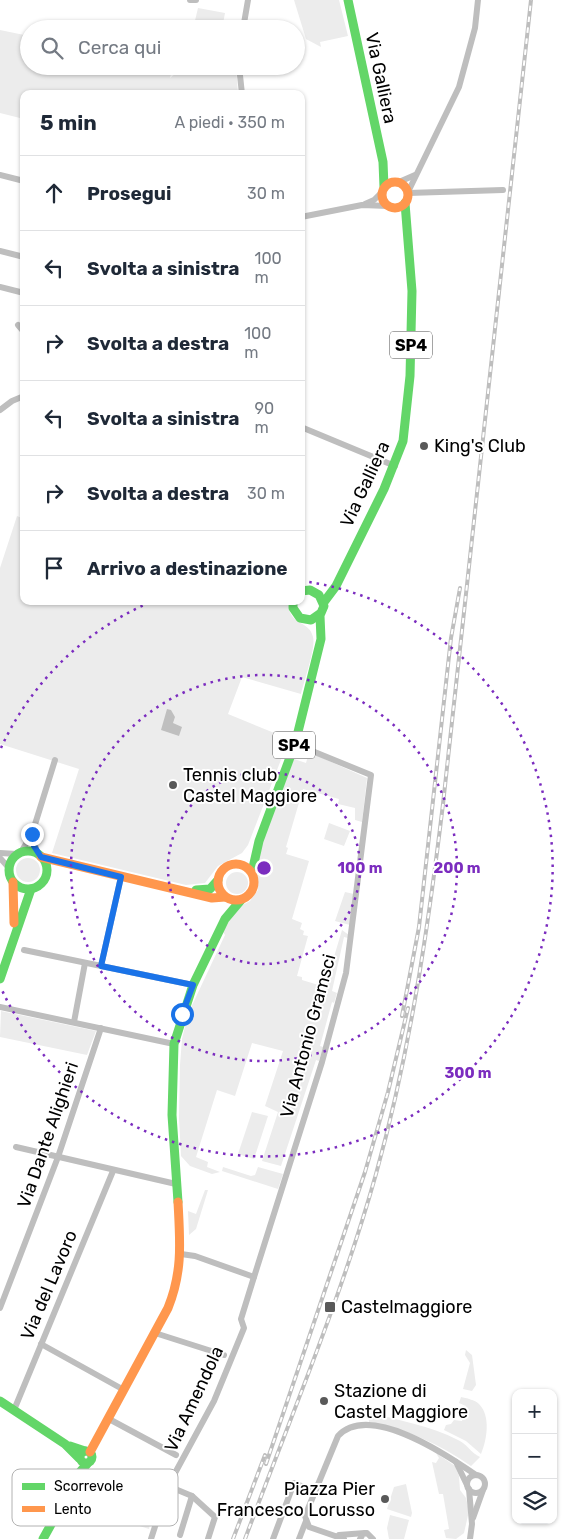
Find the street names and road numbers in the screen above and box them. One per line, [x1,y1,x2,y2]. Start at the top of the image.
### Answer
street label: Via Galliera [361,30,401,126]
road number: SP4 [390,332,432,358]
street label: Via Galliera [335,437,395,531]
road number: SP4 [273,732,315,758]
street label: Via Antonio Gramsci [276,952,340,1120]
street label: Via Dante Alighieri [13,1059,83,1211]
street label: Via del Lavoro [16,1227,82,1343]
street label: Via Amendola [160,1343,228,1455]

